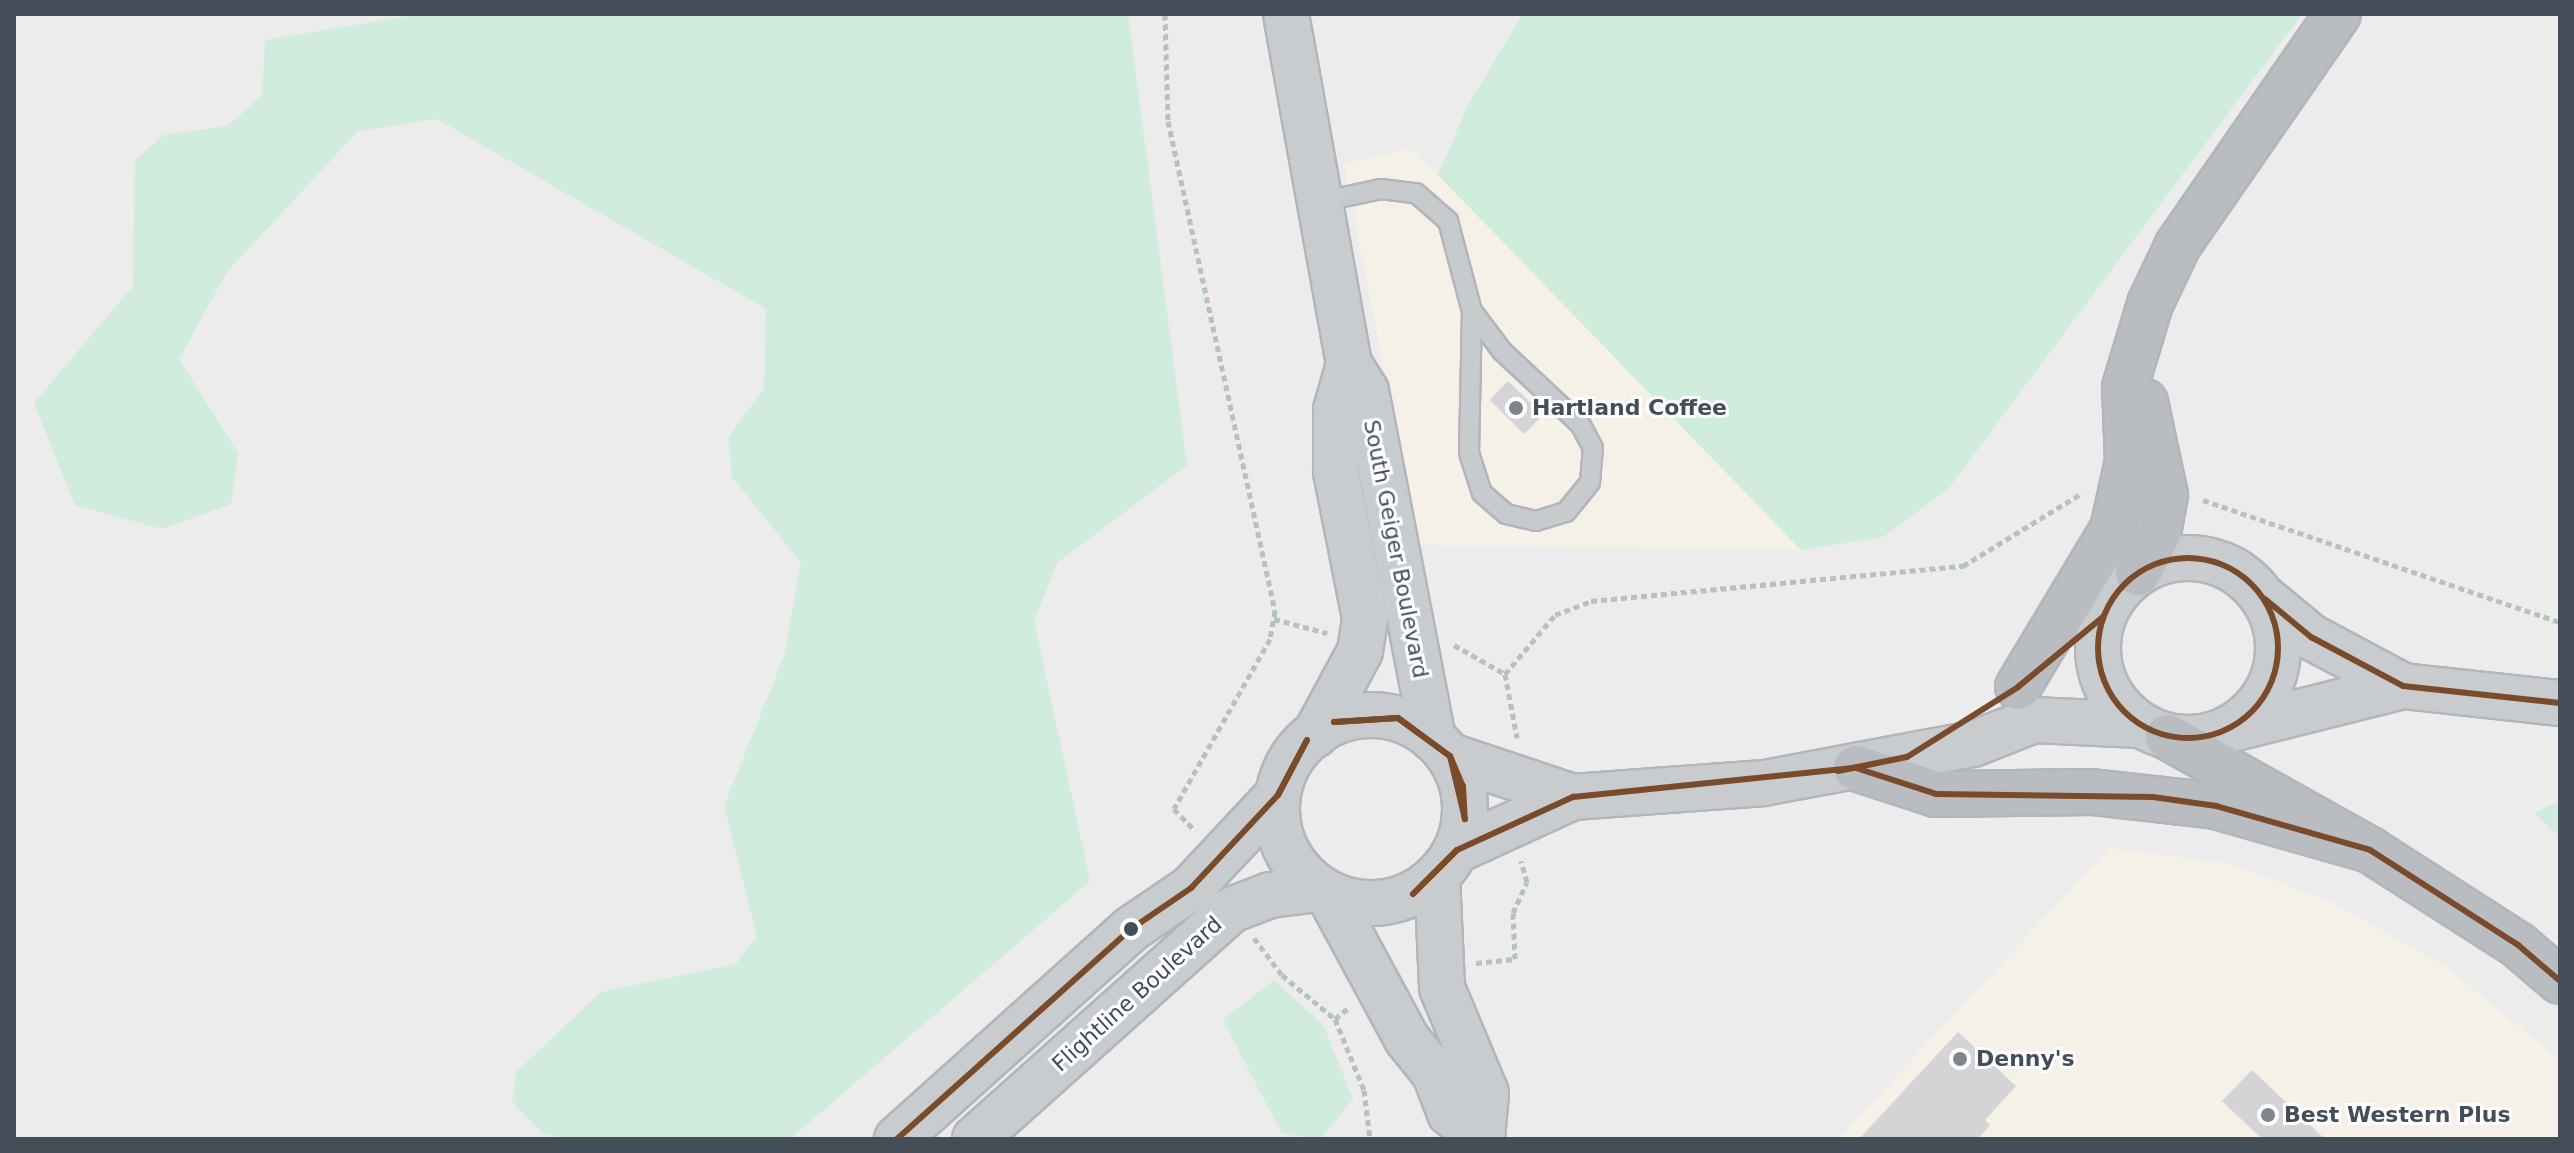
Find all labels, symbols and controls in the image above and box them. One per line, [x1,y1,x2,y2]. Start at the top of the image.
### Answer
place label: Hartland Coffee [1532,395,1727,421]
marker: Hartland Coffee [1507,399,1525,417]
street label: South Geiger Boulevard [1358,418,1434,680]
street label: Flightline Boulevard [1047,911,1227,1077]
unlabelled marker [1123,921,1139,937]
place label: Denny's [1976,1046,2075,1072]
marker: Denny's [1951,1050,1969,1068]
place label: Best Western Plus [2284,1102,2510,1128]
marker: Best Western Plus [2259,1106,2277,1124]

